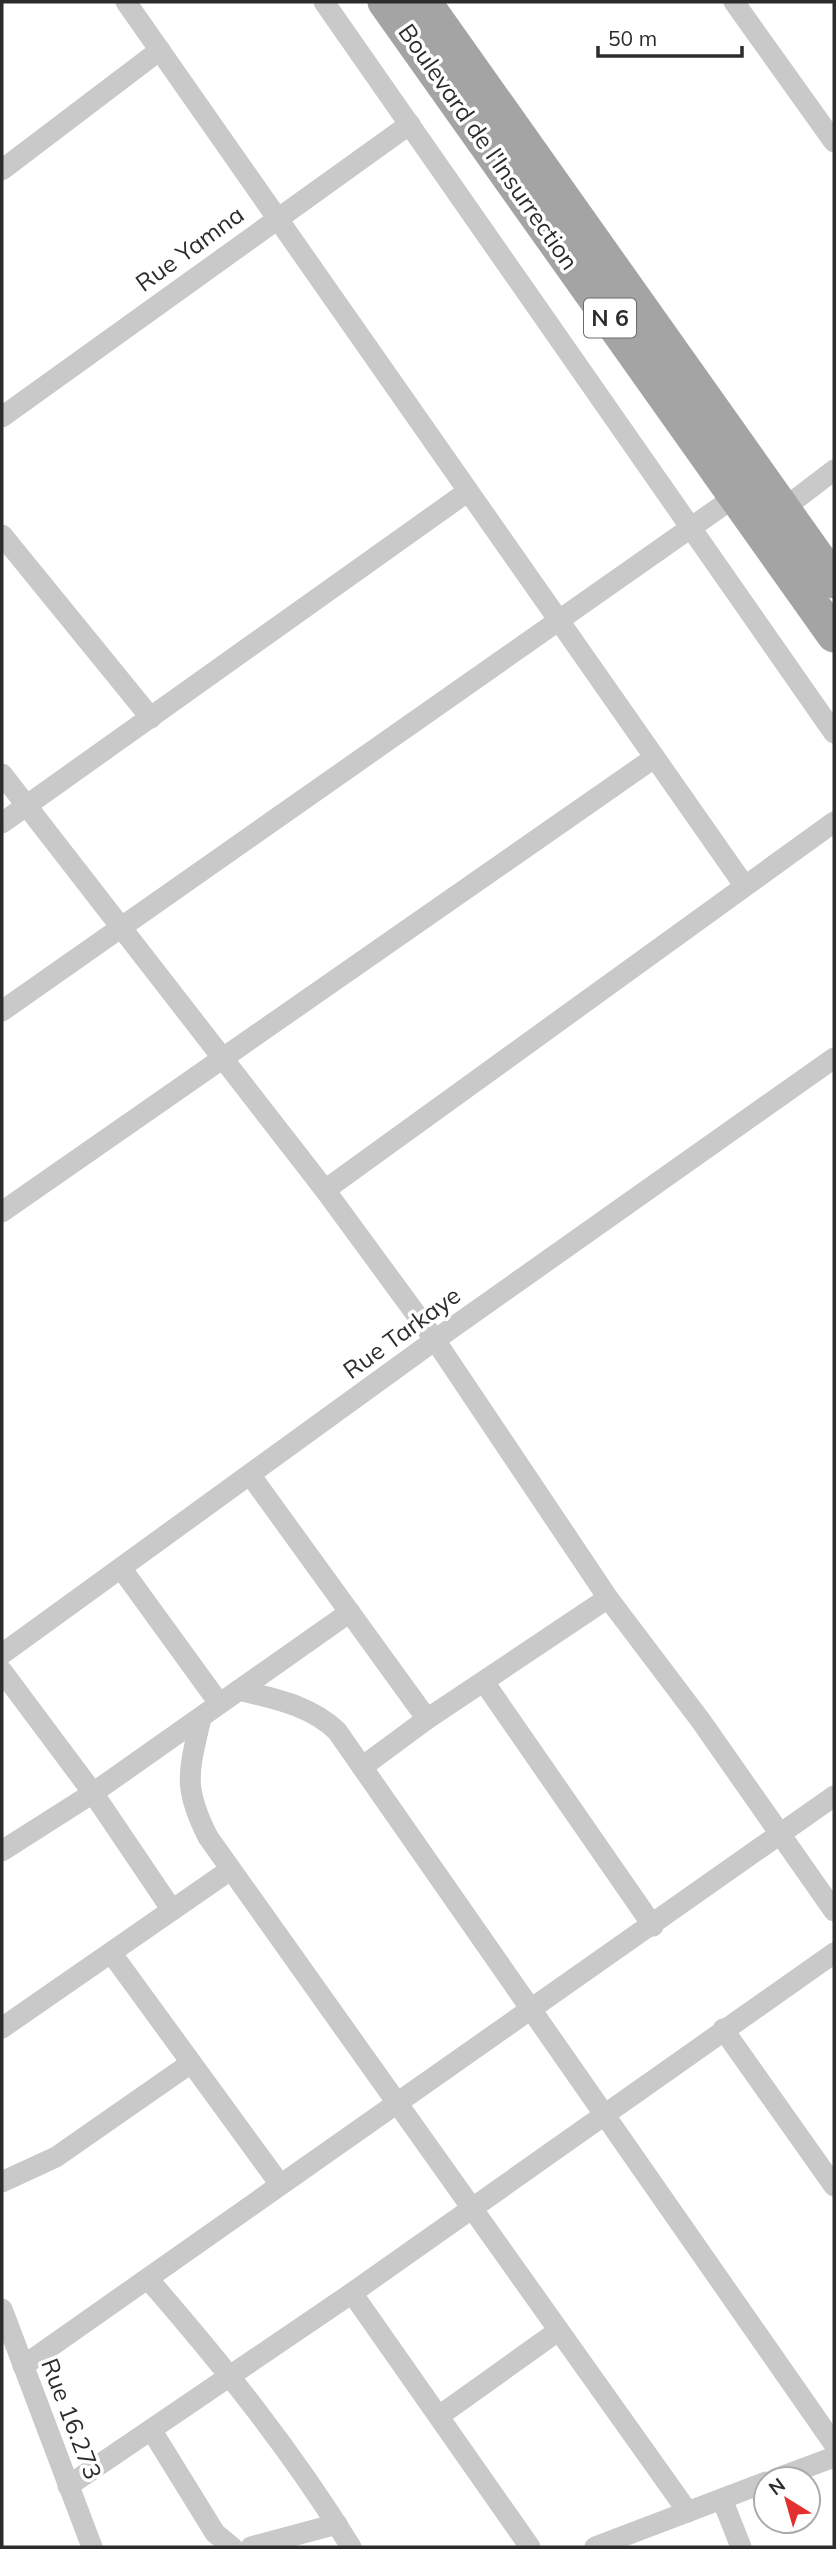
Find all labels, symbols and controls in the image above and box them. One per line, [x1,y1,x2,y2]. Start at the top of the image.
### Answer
scale bar [598,14,742,58]
street label: Boulevard de l'Insurrection [392,18,585,275]
text: 50 m [608,25,657,51]
street label: Rue Yamna [129,199,249,297]
road number: N 6 [584,298,636,338]
street label: Rue Tarkaye [337,1280,466,1385]
street label: Rue 16.273 [35,2354,109,2483]
north arrow [752,2465,822,2535]
text: N [764,2473,790,2500]

